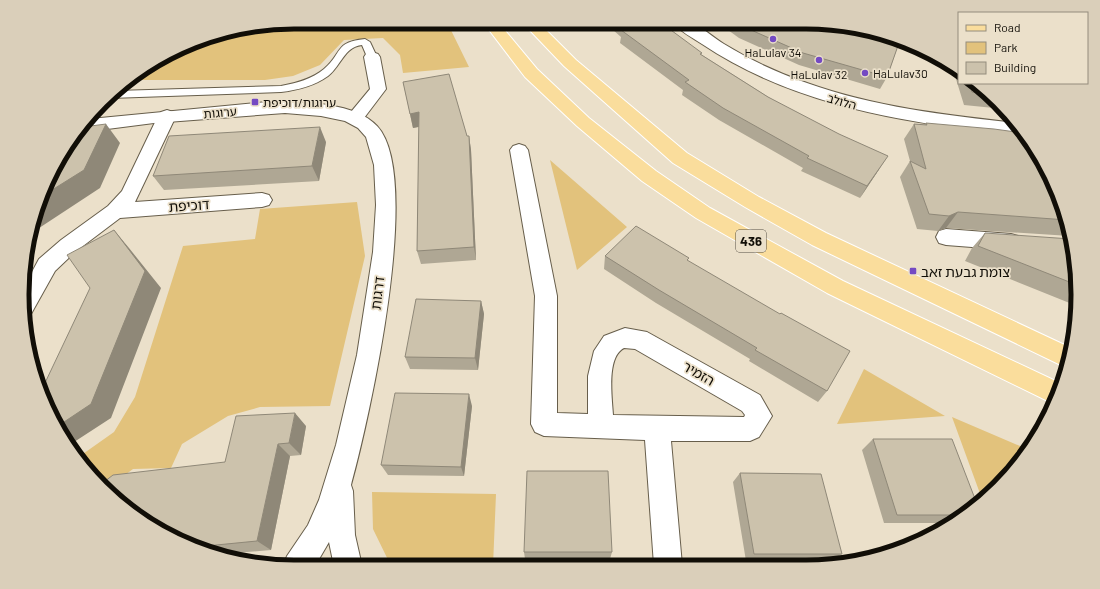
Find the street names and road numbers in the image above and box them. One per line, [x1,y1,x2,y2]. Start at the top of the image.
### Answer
street label: הלולב [826,90,858,112]
street label: ערוגות [203,104,237,120]
street label: דוכיפת [168,195,210,215]
road number: 436 [736,230,766,252]
street label: דרגות [367,275,388,311]
street label: הזמיר [680,357,718,389]

